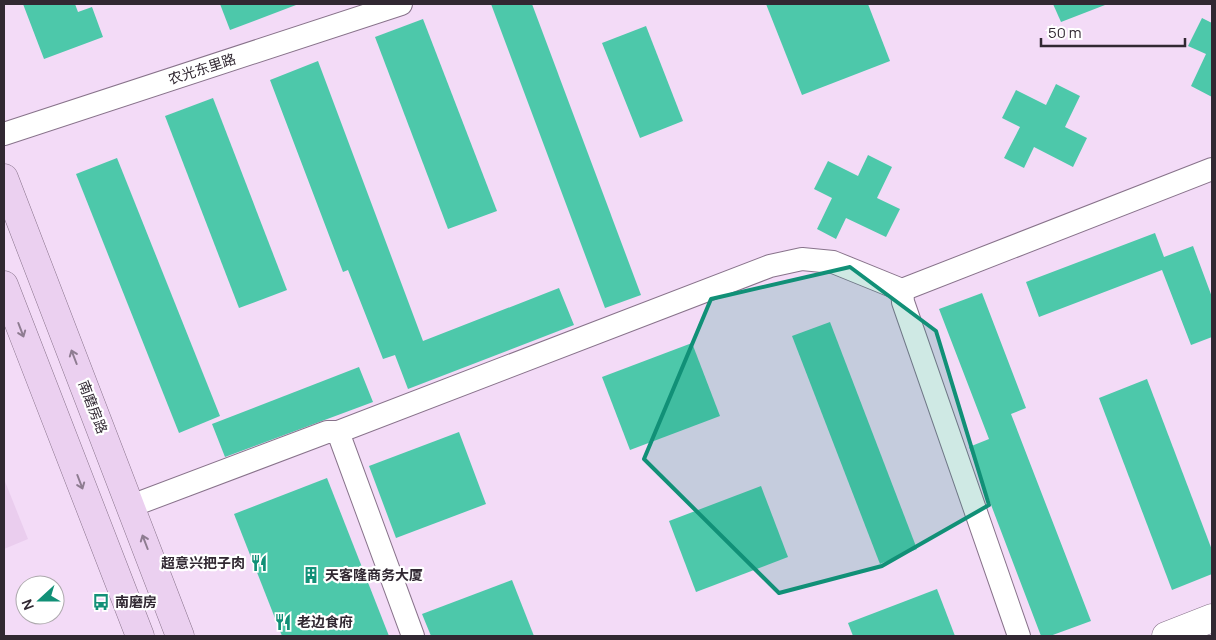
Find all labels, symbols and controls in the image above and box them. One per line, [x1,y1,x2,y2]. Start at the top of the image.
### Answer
scale bar [1041,15,1185,47]
text: 50 m [1048,22,1082,43]
street label: 农光东里路 [166,49,238,88]
one-way arrow [17,322,26,337]
one-way arrow [68,350,78,365]
street label: 南磨房路 [75,377,112,436]
one-way arrow [76,473,85,489]
one-way arrow [139,534,148,549]
place label: 超意兴把子肉 [161,553,245,572]
restaurant icon: 超意兴把子肉 [249,553,269,573]
building icon: 天客隆商务大厦 [301,565,321,585]
place label: 天客隆商务大厦 [325,565,423,584]
north arrow [15,575,65,625]
bus stop icon: 南磨房 [91,592,111,612]
place label: 南磨房 [115,592,157,611]
text: N [17,597,38,613]
restaurant icon: 老边食府 [273,612,293,632]
place label: 老边食府 [297,612,353,631]

